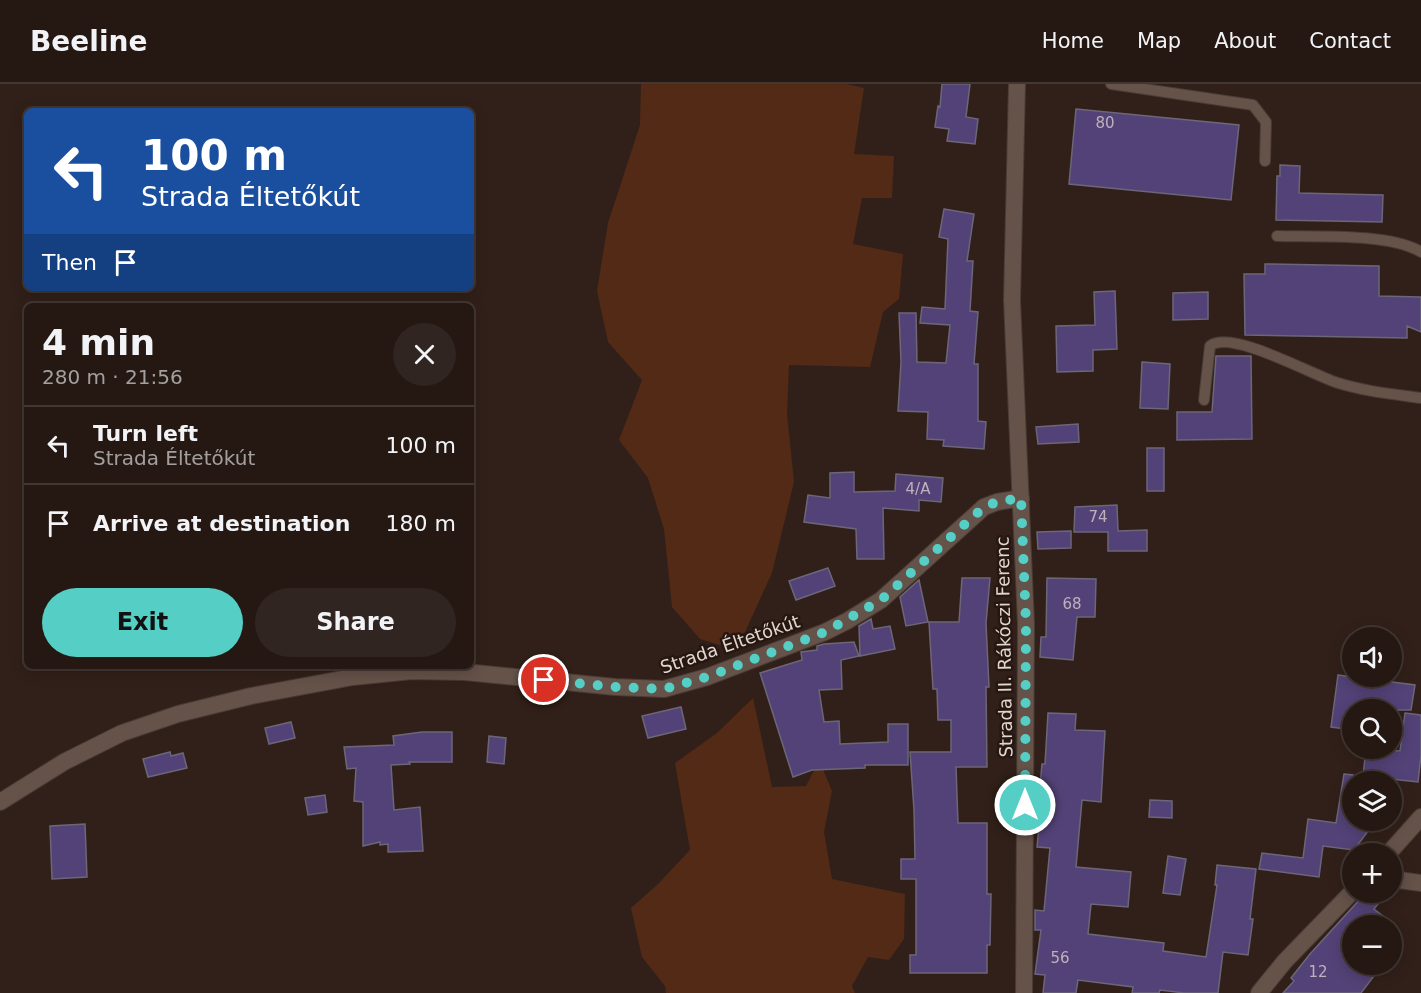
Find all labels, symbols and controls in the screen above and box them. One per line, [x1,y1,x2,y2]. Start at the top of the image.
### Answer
text: Beeline [30,25,147,58]
text: Home [1042,29,1104,53]
text: Map [1137,29,1181,53]
text: About [1214,29,1276,53]
text: Contact [1309,29,1391,53]
house number: 80 [1095,114,1115,132]
text: 100 m [141,131,287,180]
icon: left [42,132,120,210]
text: Strada Éltetőkút [141,181,360,212]
icon: arrive [109,246,142,279]
text: Then [42,250,97,275]
text: 4 min [42,322,155,363]
button: close [393,323,456,386]
text: 280 m · 21:56 [42,365,183,389]
text: Turn left [93,421,198,446]
icon: left [42,429,75,462]
text: 100 m [386,433,456,458]
text: Strada Éltetőkút [93,446,255,470]
house number: 4/A [906,480,931,498]
icon: arrive [42,507,75,540]
house number: 74 [1088,508,1108,526]
text: Arrive at destination [93,511,350,536]
text: 180 m [386,511,456,536]
street label: Strada II. Rákóczi Ferenc [992,536,1016,758]
button: Exit [42,588,243,657]
button: Share [255,588,456,657]
house number: 68 [1062,595,1082,613]
street label: Strada Éltetőkút [658,610,802,678]
map controls [1342,627,1402,975]
button: sound [1342,627,1402,687]
pin [518,654,569,705]
icon: arrive [527,663,560,696]
button: search [1342,699,1402,759]
button: layers [1342,771,1402,831]
position arrow [993,773,1057,837]
button: + [1342,843,1402,903]
button: − [1342,915,1402,975]
house number: 56 [1050,949,1070,967]
house number: 12 [1308,963,1328,981]

